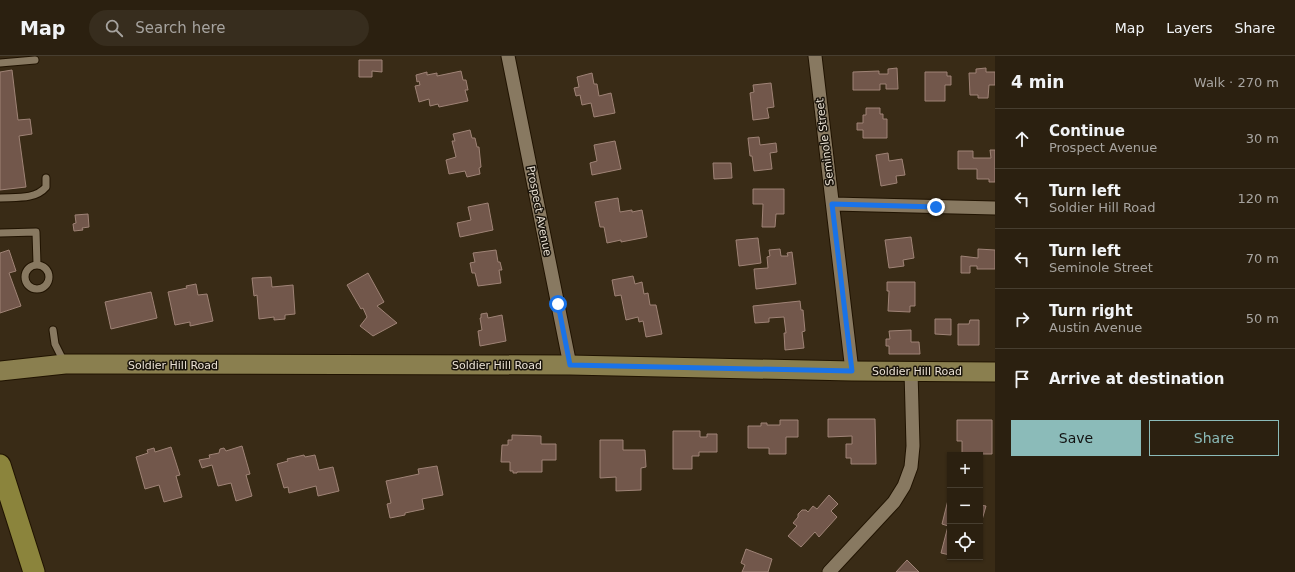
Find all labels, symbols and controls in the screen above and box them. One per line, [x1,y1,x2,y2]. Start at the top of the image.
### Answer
search box [89,10,369,46]
text: Map [20,17,65,39]
icon: search [103,17,125,39]
text: Search here [135,19,225,37]
text: Map [1115,20,1144,36]
text: Layers [1166,20,1213,36]
text: Share [1235,20,1275,36]
text: 4 min [1011,72,1064,92]
text: Walk · 270 m [1194,75,1279,90]
street label: Seminole Street [813,97,837,186]
text: Continue [1049,122,1125,140]
icon: ahead [1011,128,1033,150]
text: 30 m [1246,131,1279,146]
text: Prospect Avenue [1049,140,1157,155]
street label: Prospect Avenue [524,165,554,257]
text: Turn left [1049,182,1121,200]
icon: left [1011,188,1033,210]
text: 120 m [1237,191,1279,206]
route end [927,198,945,216]
text: Soldier Hill Road [1049,200,1156,215]
text: Turn left [1049,242,1121,260]
icon: left [1011,248,1033,270]
text: 70 m [1246,251,1279,266]
text: Seminole Street [1049,260,1153,275]
route start [549,295,567,313]
text: Turn right [1049,302,1133,320]
icon: right [1011,308,1033,330]
text: 50 m [1246,311,1279,326]
text: Austin Avenue [1049,320,1142,335]
street label: Soldier Hill Road [128,359,218,372]
street label: Soldier Hill Road [452,359,542,372]
street label: Soldier Hill Road [872,365,962,378]
icon: arrive [1011,368,1033,390]
text: Arrive at destination [1049,370,1224,388]
button: Save [1011,420,1141,456]
button: Share [1149,420,1279,456]
map controls [947,452,983,560]
button: + [947,452,983,488]
button: − [947,488,983,524]
button: locate [947,524,983,560]

